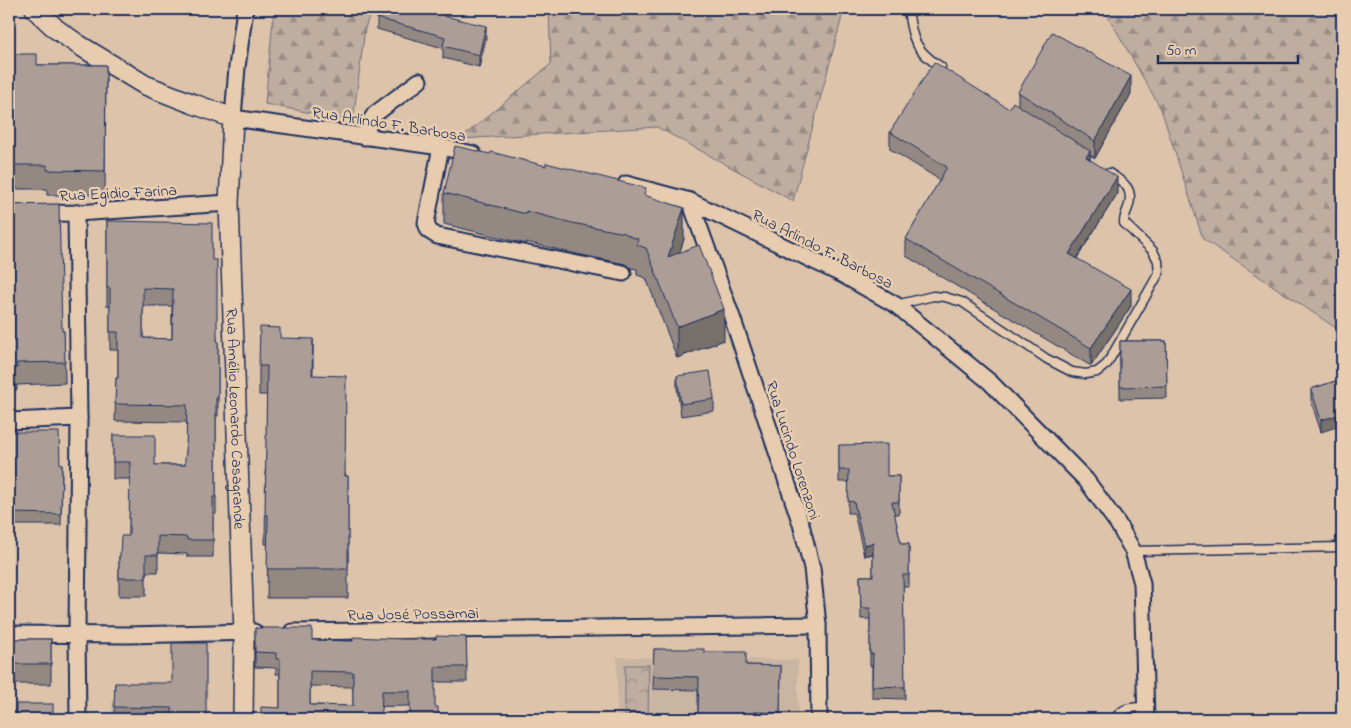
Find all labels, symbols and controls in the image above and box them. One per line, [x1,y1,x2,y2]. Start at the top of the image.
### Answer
scale bar [1158,32,1298,64]
text: 50 m [1166,40,1197,62]
street label: Rua Arlindo F. Barbosa [310,101,467,149]
street label: Rua Egidio Farina [59,179,178,209]
street label: Rua Arlindo F. Barbosa [747,204,897,296]
street label: Rua Amélio Leonardo Casagrande [219,308,250,531]
street label: Rua Lucindo Lorenzoni [758,378,826,523]
street label: Rua José Possamai [347,602,479,628]

